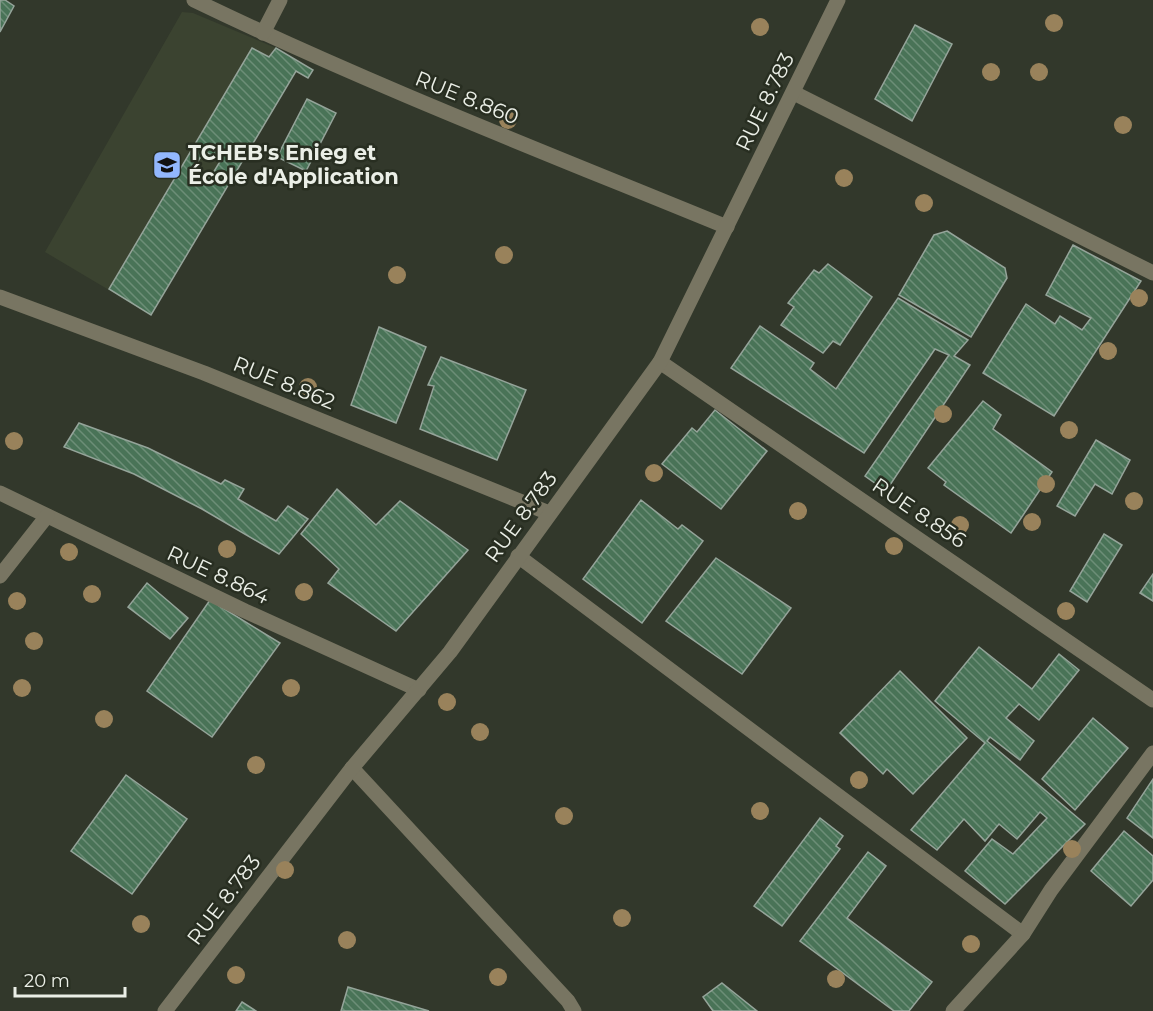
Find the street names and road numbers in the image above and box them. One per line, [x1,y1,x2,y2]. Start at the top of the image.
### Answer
street label: RUE 8.783 [730,48,799,155]
street label: RUE 8.860 [412,65,523,130]
street label: RUE 8.862 [230,351,339,414]
street label: RUE 8.783 [479,466,562,567]
street label: RUE 8.856 [868,472,971,553]
street label: RUE 8.864 [163,540,273,609]
street label: RUE 8.783 [182,850,266,950]

